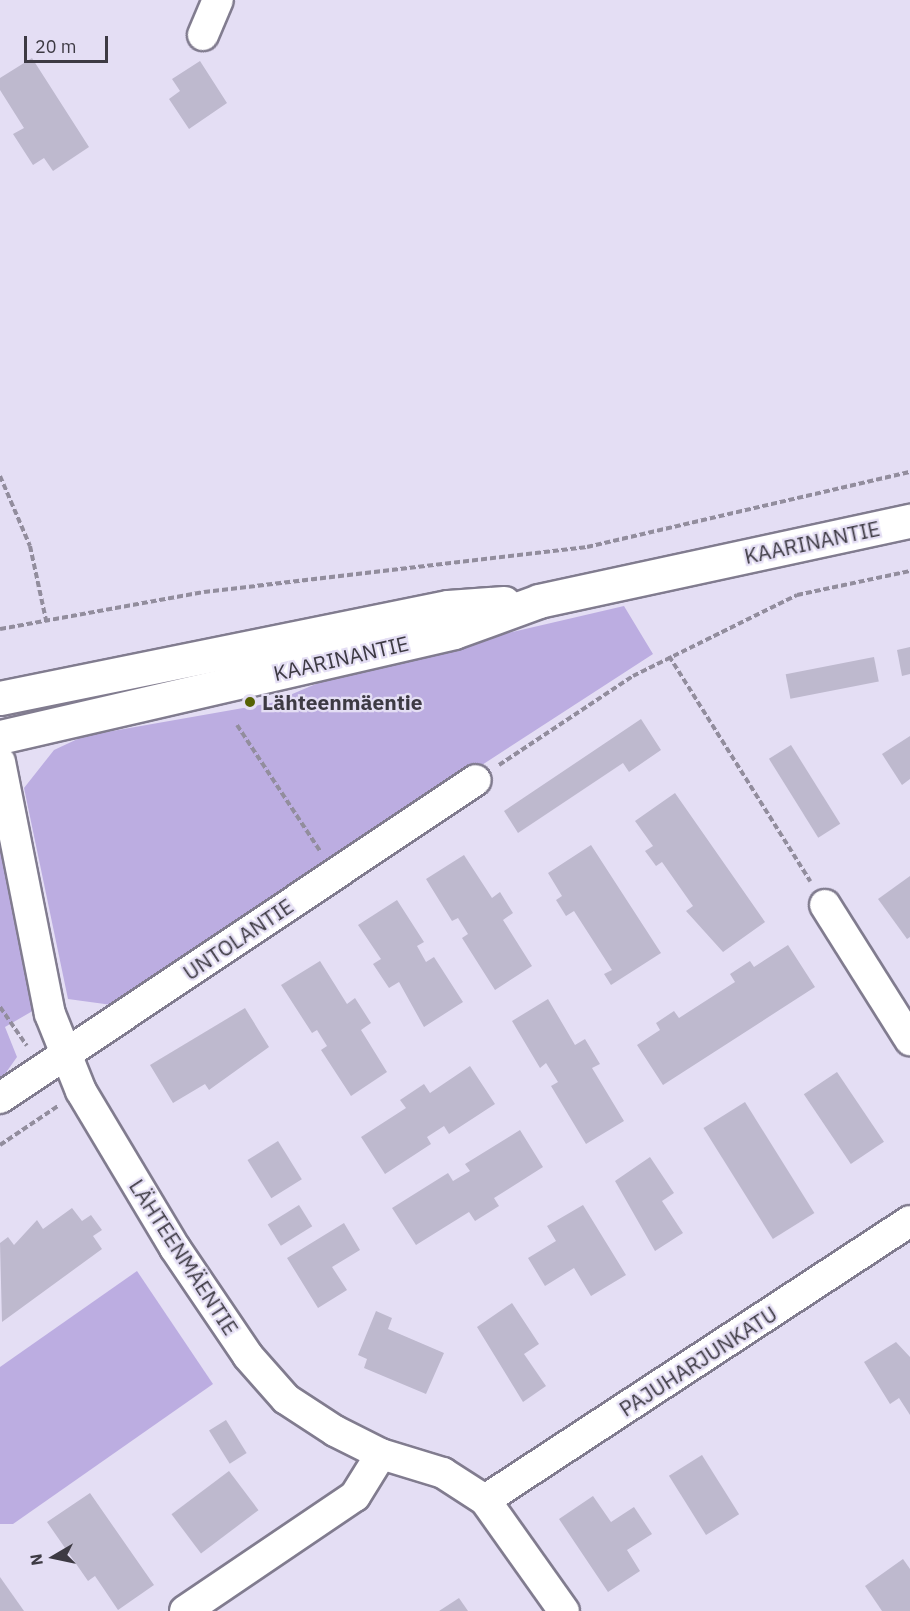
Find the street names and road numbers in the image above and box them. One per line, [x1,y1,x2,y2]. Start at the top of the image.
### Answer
street label: KAARINANTIE [742,515,882,569]
street label: KAARINANTIE [271,630,411,686]
street label: UNTOLANTIE [178,893,298,985]
street label: LÄHTEENMÄENTIE [124,1174,244,1340]
street label: PAJUHARJUNKATU [614,1301,782,1421]

